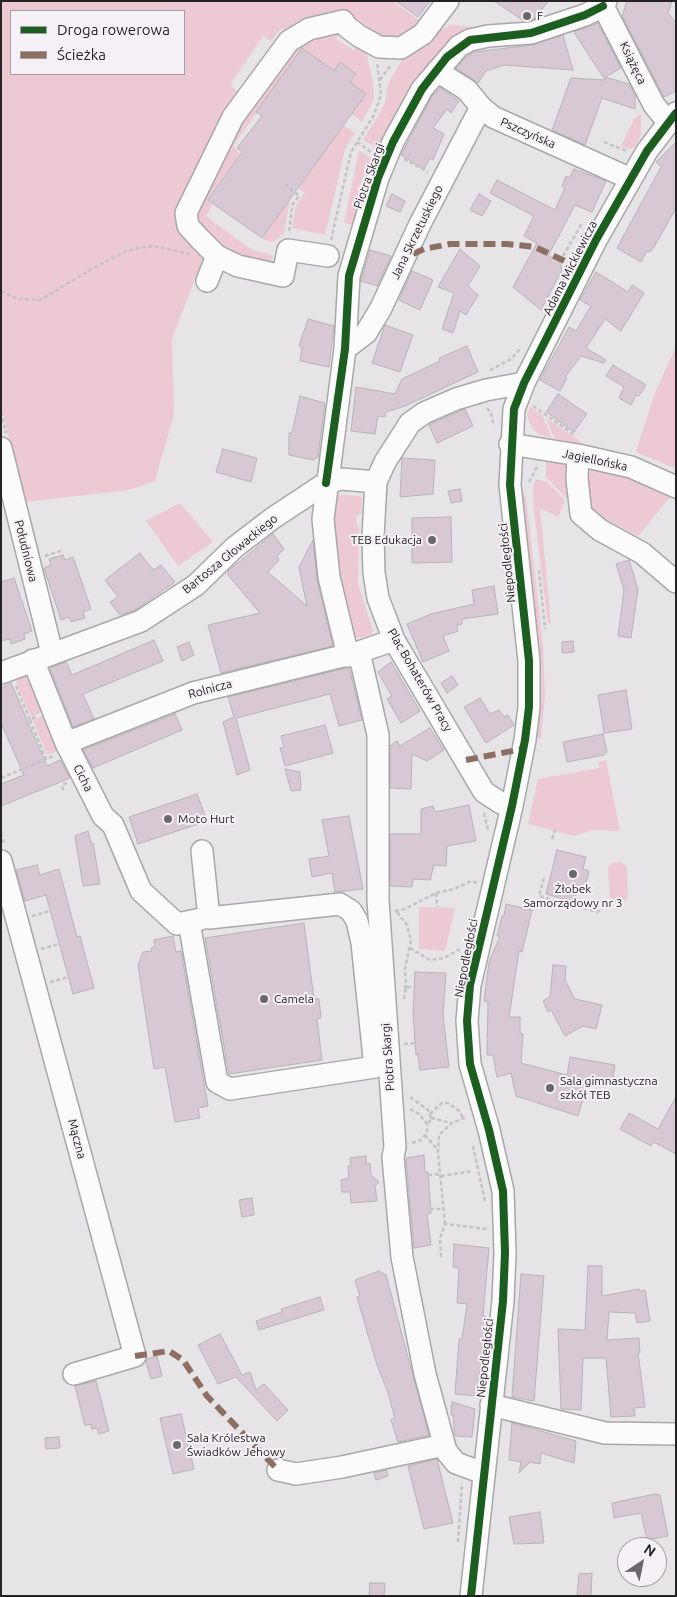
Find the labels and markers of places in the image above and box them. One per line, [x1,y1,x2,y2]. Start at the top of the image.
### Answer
place label: F [537,9,543,23]
marker: F [521,10,533,22]
place label: TEB Edukacja [351,533,422,547]
marker: TEB Edukacja [426,534,438,546]
place label: Moto Hurt [178,812,234,826]
marker: Moto Hurt [162,813,174,825]
marker: Żłobek Samorządowy nr 3 [567,868,579,880]
place label: Żłobek Samorządowy nr 3 [523,882,623,910]
place label: Camela [274,992,314,1006]
marker: Camela [258,993,270,1005]
place label: Sala gimnastyczna szkół TEB [560,1074,658,1102]
marker: Sala gimnastyczna szkół TEB [544,1082,556,1094]
place label: Sala Królestwa Świadków Jehowy [187,1431,285,1459]
marker: Sala Królestwa Świadków Jehowy [171,1439,183,1451]

